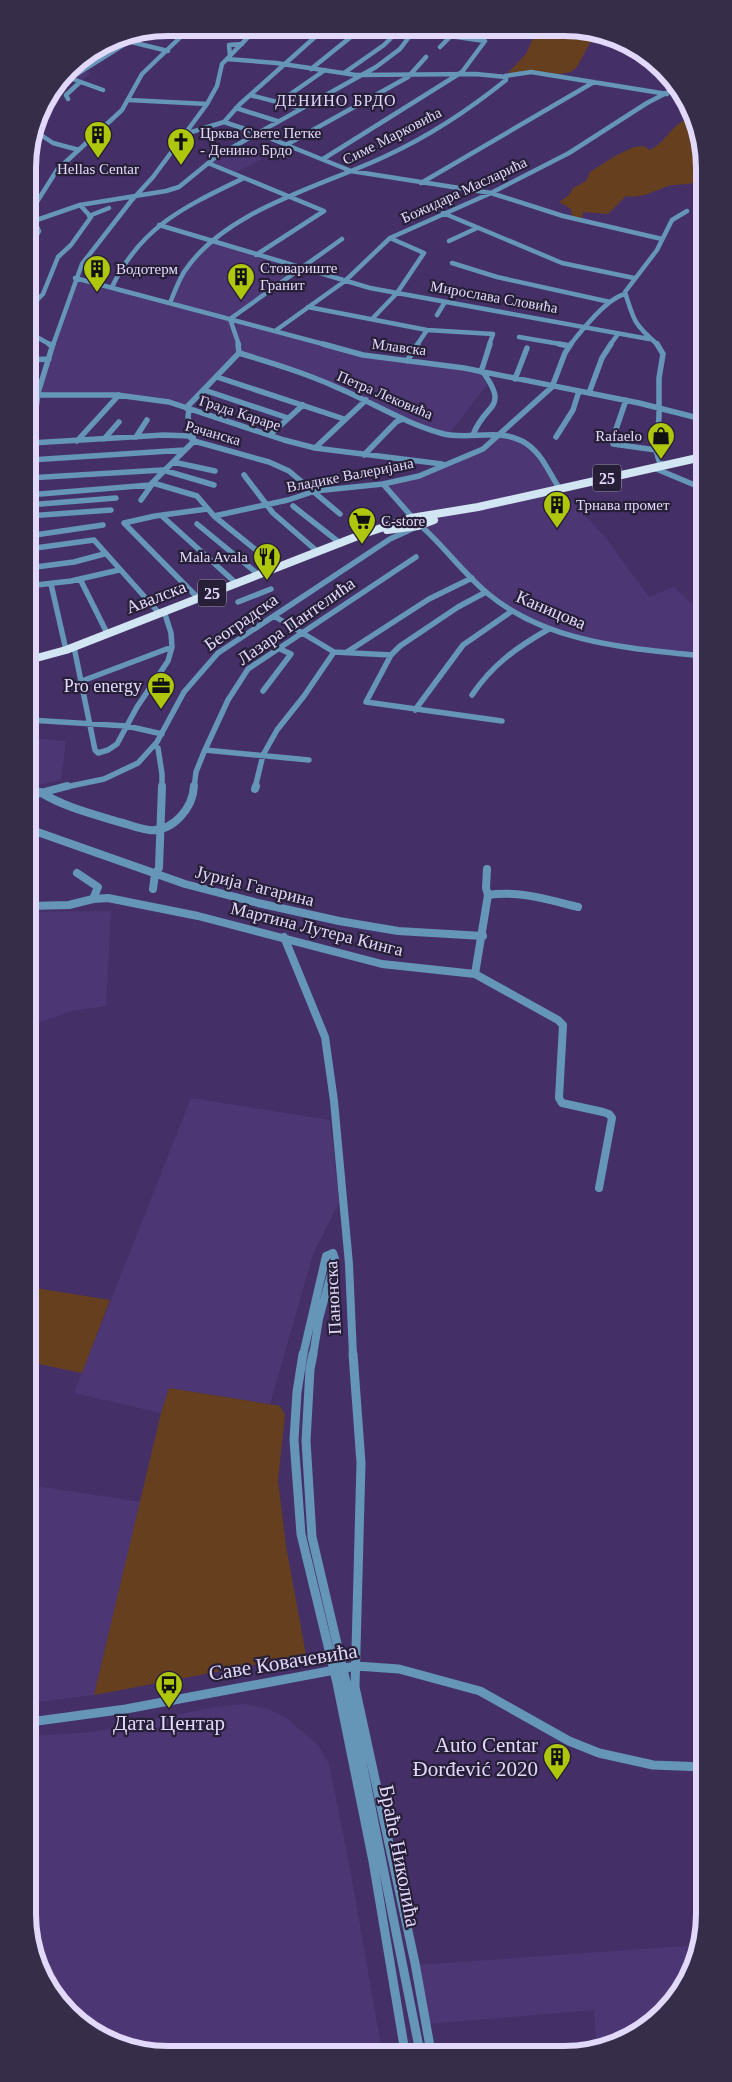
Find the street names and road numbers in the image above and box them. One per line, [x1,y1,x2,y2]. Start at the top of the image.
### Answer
street label: Симе Марковића [340,104,444,168]
street label: Божидара Масларића [399,154,530,226]
street label: Мирослава Словића [429,278,559,316]
street label: Млавска [371,336,428,358]
street label: Петра Лековића [335,368,435,422]
street label: Града Караре [197,392,283,434]
street label: Рачанска [183,417,243,449]
street label: Владике Валеријана [285,455,415,495]
road number: 25 [593,464,621,492]
street label: Лазара Пантелића [233,573,359,669]
street label: Авалска [123,576,189,618]
road number: 25 [198,580,226,606]
street label: Каницова [513,586,589,634]
street label: Београдска [200,589,282,655]
street label: Јурија Гагарина [194,862,316,910]
street label: Мартина Лутера Кинга [229,898,405,960]
street label: Панонска [321,1261,345,1335]
street label: Саве Ковачевића [207,1638,360,1686]
street label: Браће Николића [374,1783,426,1930]

